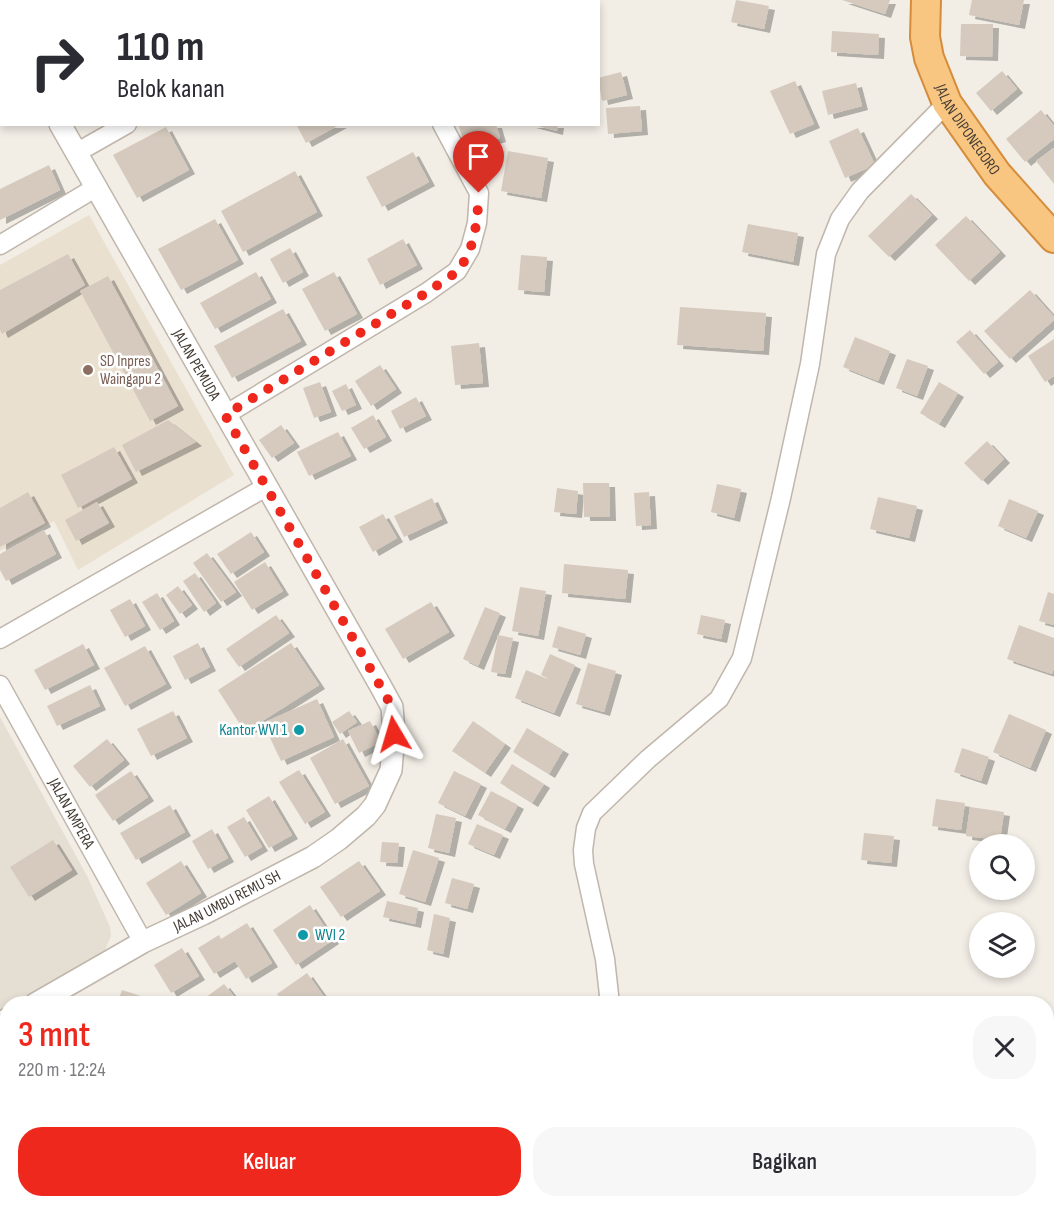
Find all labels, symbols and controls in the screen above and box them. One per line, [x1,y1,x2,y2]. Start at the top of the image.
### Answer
text: 110 m [117,22,204,73]
icon: right [18,24,96,102]
text: Belok kanan [117,73,225,105]
street label: JALAN DIPONEGORO [931,80,1004,179]
pin [453,131,504,193]
icon: arrive [462,140,495,173]
street label: JALAN PEMUDA [168,325,224,404]
place label: SD Inpres Waingapu 2 [100,352,161,389]
marker: SD Inpres Waingapu 2 [81,363,95,377]
position arrow [362,702,426,766]
place label: Kantor WVI 1 [219,721,287,740]
marker: Kantor WVI 1 [292,723,306,737]
street label: JALAN AMPERA [44,774,99,852]
map controls [969,834,1035,978]
button: search [969,834,1035,900]
street label: JALAN UMBU REMU SH [169,866,284,936]
button: layers [969,912,1035,978]
place label: WVI 2 [315,926,345,945]
marker: WVI 2 [296,928,310,942]
text: 3 mnt [18,1014,90,1057]
button: close [973,1016,1036,1079]
text: 220 m · 12:24 [18,1058,106,1082]
button: Keluar [18,1127,521,1196]
button: Bagikan [533,1127,1036,1196]

